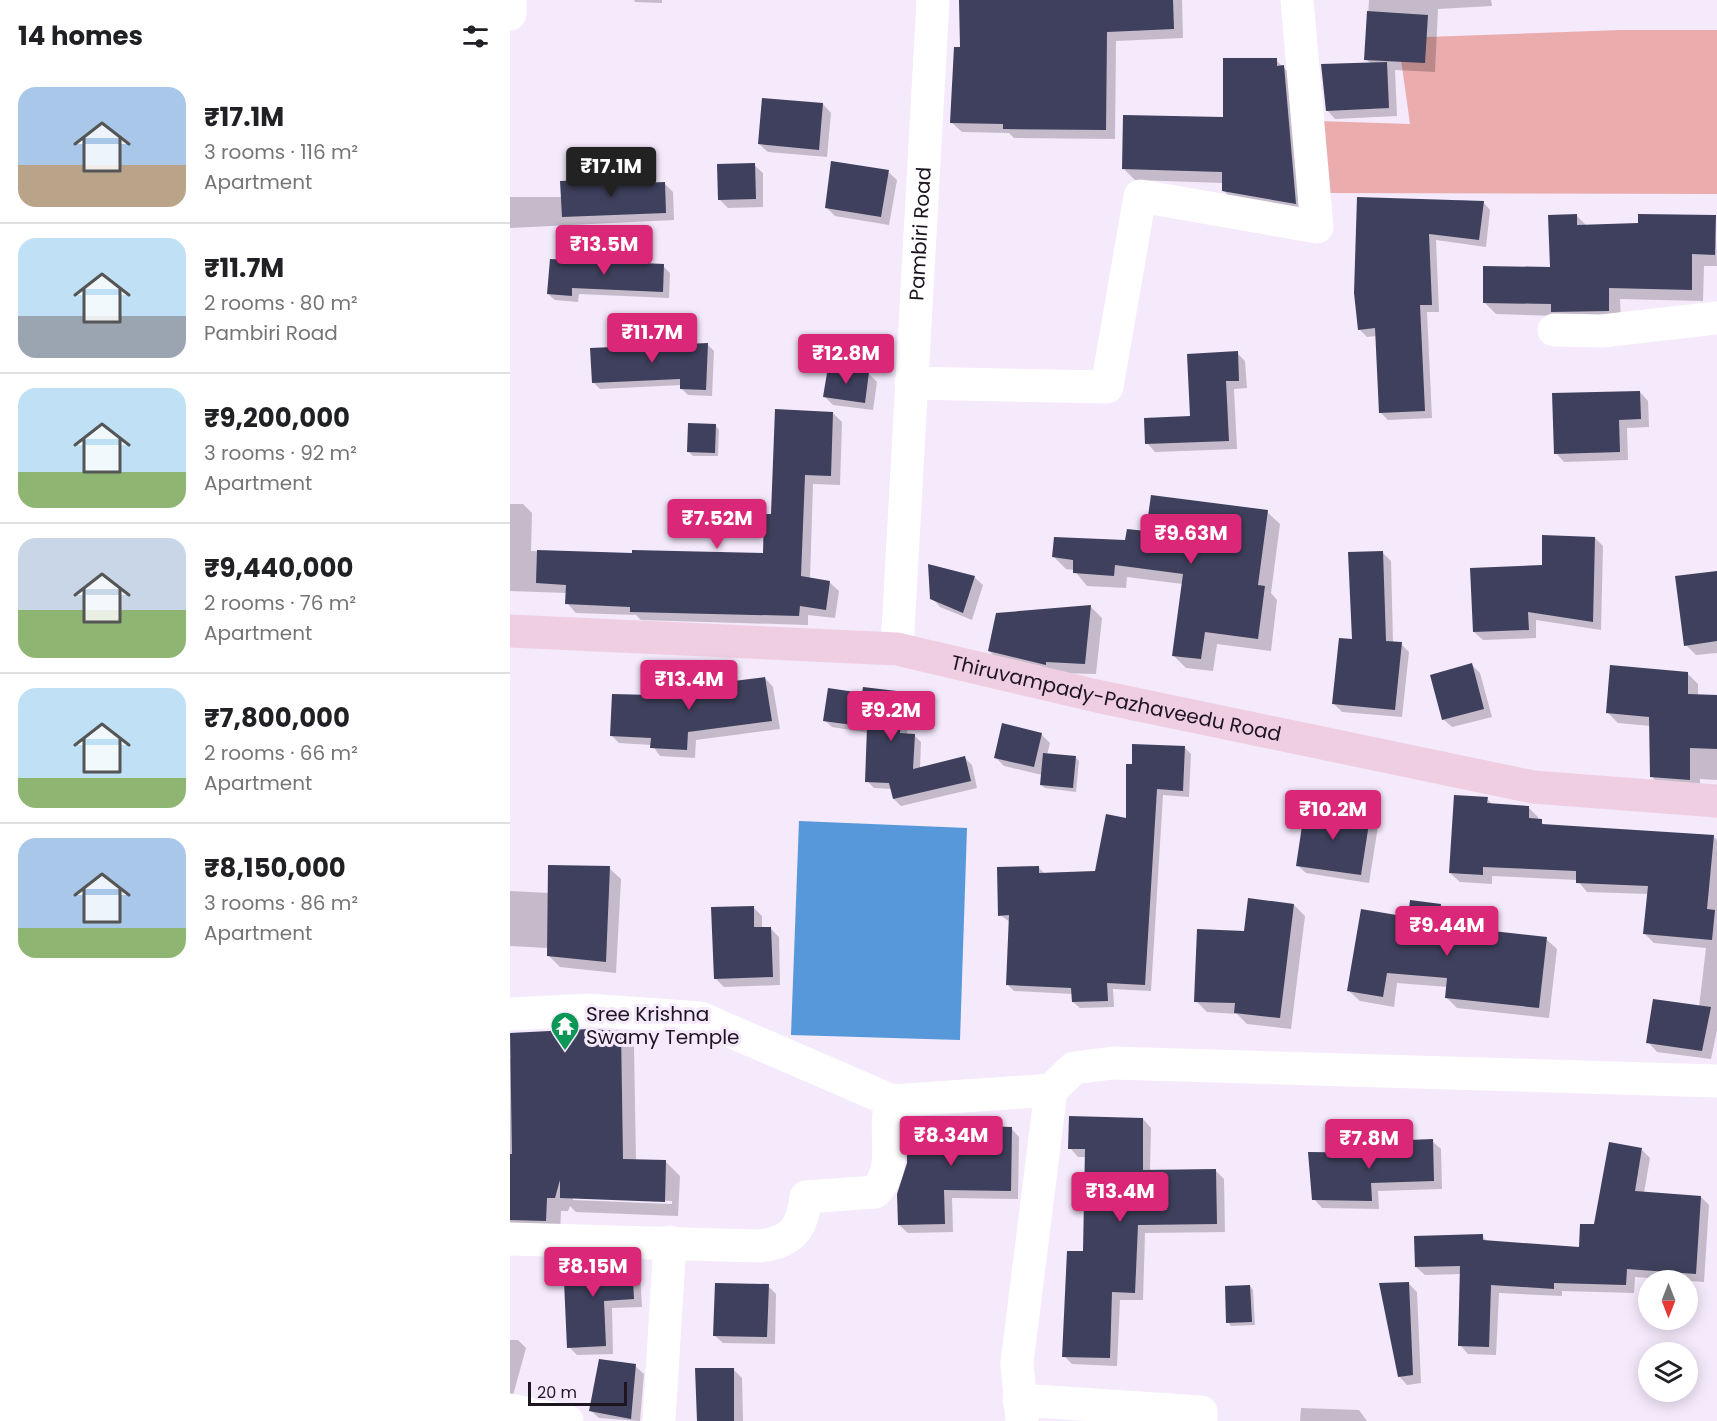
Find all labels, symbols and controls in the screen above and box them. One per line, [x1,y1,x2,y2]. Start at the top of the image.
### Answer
text: 14 homes [18,18,143,54]
icon: filters [459,20,492,53]
text: ₹17.1M [204,99,284,135]
icon: home [66,111,138,183]
text: 3 rooms · 116 m² [204,138,358,166]
pin: ₹17.1M [562,147,660,198]
text: ₹17.1M [580,152,642,180]
street label: Pambiri Road [902,166,938,301]
text: Apartment [204,168,312,196]
pin: ₹13.5M [555,225,653,276]
text: ₹13.5M [570,230,638,258]
text: ₹11.7M [204,250,284,286]
icon: home [66,262,138,334]
text: 2 rooms · 80 m² [204,289,358,317]
pin: ₹11.7M [603,313,701,364]
text: ₹11.7M [621,318,683,346]
text: Pambiri Road [204,319,338,347]
pin: ₹12.8M [797,334,895,385]
text: ₹12.8M [812,339,880,367]
text: ₹9,200,000 [204,400,350,436]
icon: home [66,412,138,484]
text: 3 rooms · 92 m² [204,439,357,467]
text: Apartment [204,469,312,497]
pin: ₹7.52M [668,499,766,550]
text: ₹7.52M [681,504,753,532]
pin: ₹9.63M [1142,514,1240,565]
text: ₹9.63M [1154,519,1228,547]
text: ₹9,440,000 [204,550,353,586]
icon: home [66,562,138,634]
text: 2 rooms · 76 m² [204,589,356,617]
text: Apartment [204,619,312,647]
street label: Thiruvampady-Pazhaveedu Road [948,648,1284,748]
pin: ₹13.4M [640,660,738,711]
text: ₹13.4M [654,665,724,693]
pin: ₹9.2M [849,691,933,742]
text: ₹9.2M [861,696,921,724]
text: ₹7,800,000 [204,700,350,736]
icon: home [66,712,138,784]
text: 2 rooms · 66 m² [204,739,358,767]
text: Apartment [204,769,312,797]
pin: ₹10.2M [1284,790,1382,841]
text: ₹10.2M [1299,795,1367,823]
text: ₹8,150,000 [204,850,346,886]
icon: home [66,862,138,934]
text: 3 rooms · 86 m² [204,889,358,917]
pin: ₹9.44M [1398,906,1496,957]
text: ₹9.44M [1409,911,1485,939]
text: Apartment [204,919,312,947]
place label: Sree Krishna Swamy Temple [586,1000,740,1051]
temple icon: Sree Krishna Swamy Temple [549,1010,581,1052]
pin: ₹8.34M [902,1116,1000,1167]
pin: ₹7.8M [1327,1119,1411,1170]
text: ₹8.34M [914,1121,988,1149]
text: ₹7.8M [1339,1124,1399,1152]
pin: ₹13.4M [1071,1172,1169,1223]
text: ₹13.4M [1085,1177,1155,1205]
pin: ₹8.15M [544,1247,642,1298]
text: ₹8.15M [558,1252,628,1280]
north arrow [1638,1270,1698,1330]
map controls [1638,1270,1698,1402]
button: layers [1638,1342,1698,1402]
scale bar [528,1379,627,1406]
text: 20 m [537,1381,577,1404]

